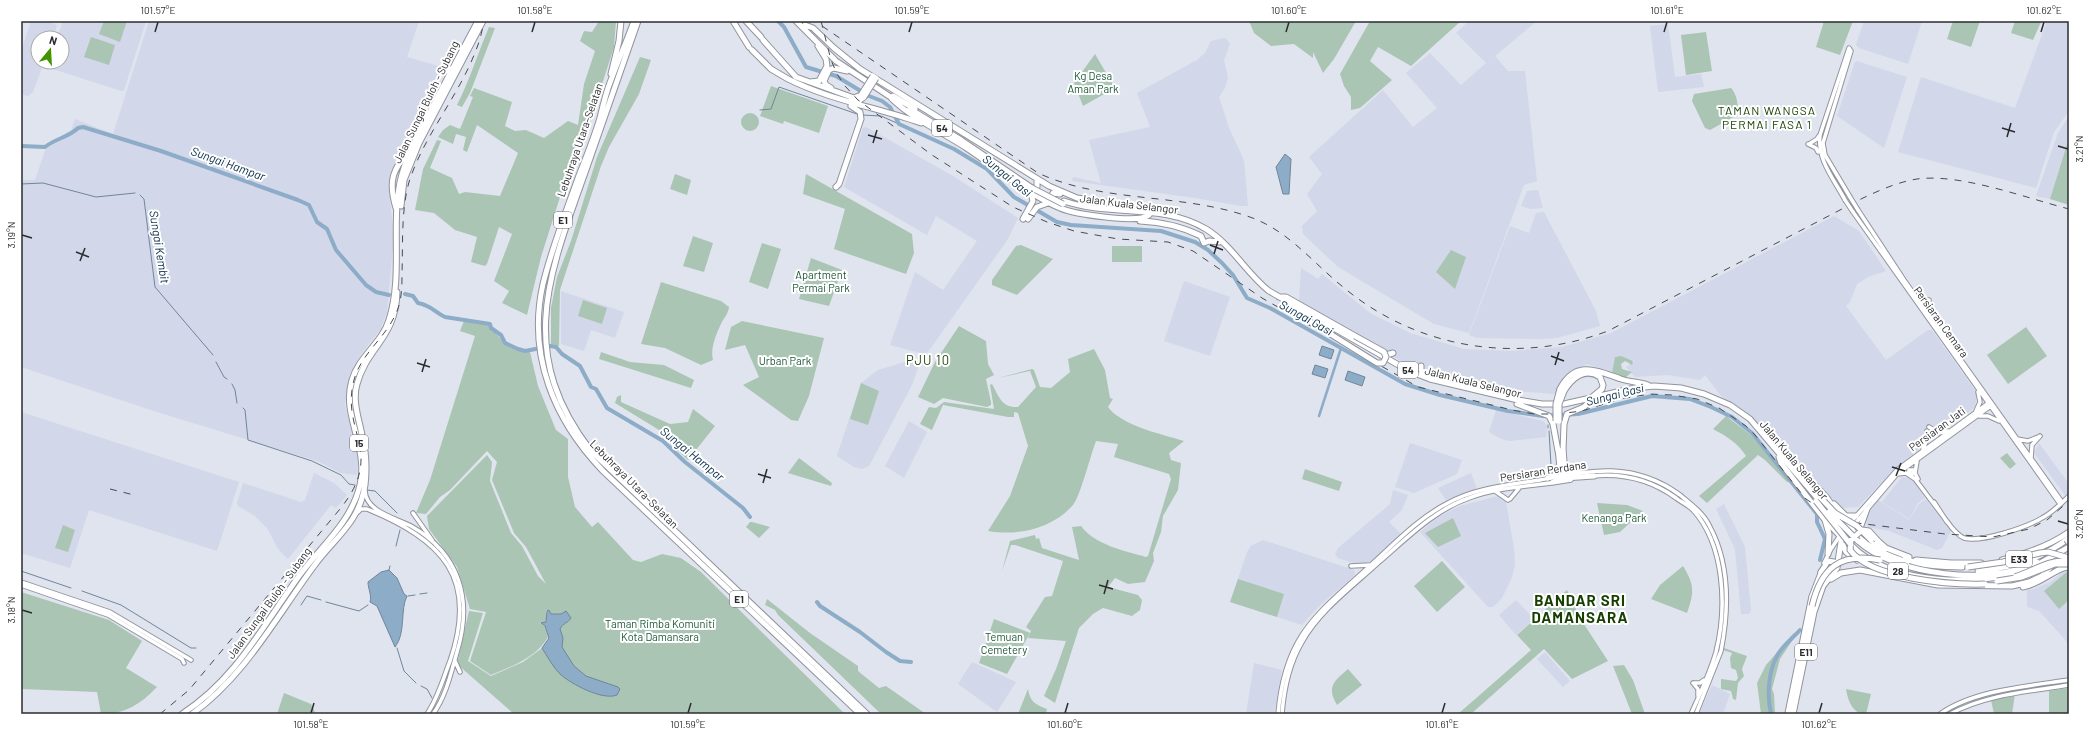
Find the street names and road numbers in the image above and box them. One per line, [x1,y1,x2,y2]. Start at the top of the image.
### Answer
street label: Jalan Sungai Buloh - Subang [390,38,461,165]
street label: Lebuhraya Utara–Selatan [554,81,605,198]
road number: 54 [932,120,952,136]
street label: Jalan Kuala Selangor [1079,191,1179,216]
road number: E1 [554,212,572,228]
street label: Persiaran Cemara [1911,284,1971,360]
road number: 54 [1398,362,1418,378]
street label: Jalan Kuala Selangor [1423,363,1523,400]
street label: Persiaran Jati [1906,404,1968,453]
street label: Jalan Kuala Selangor [1758,418,1831,502]
road number: 15 [350,435,368,451]
street label: Lebuhraya Utara–Selatan [588,437,681,531]
street label: Persiaran Perdana [1499,457,1587,484]
street label: Jalan Sungai Buloh - Subang [224,544,313,661]
road number: E33 [2006,551,2032,567]
road number: 28 [1888,563,1908,579]
road number: E1 [730,591,748,607]
road number: E11 [1795,644,1817,660]

